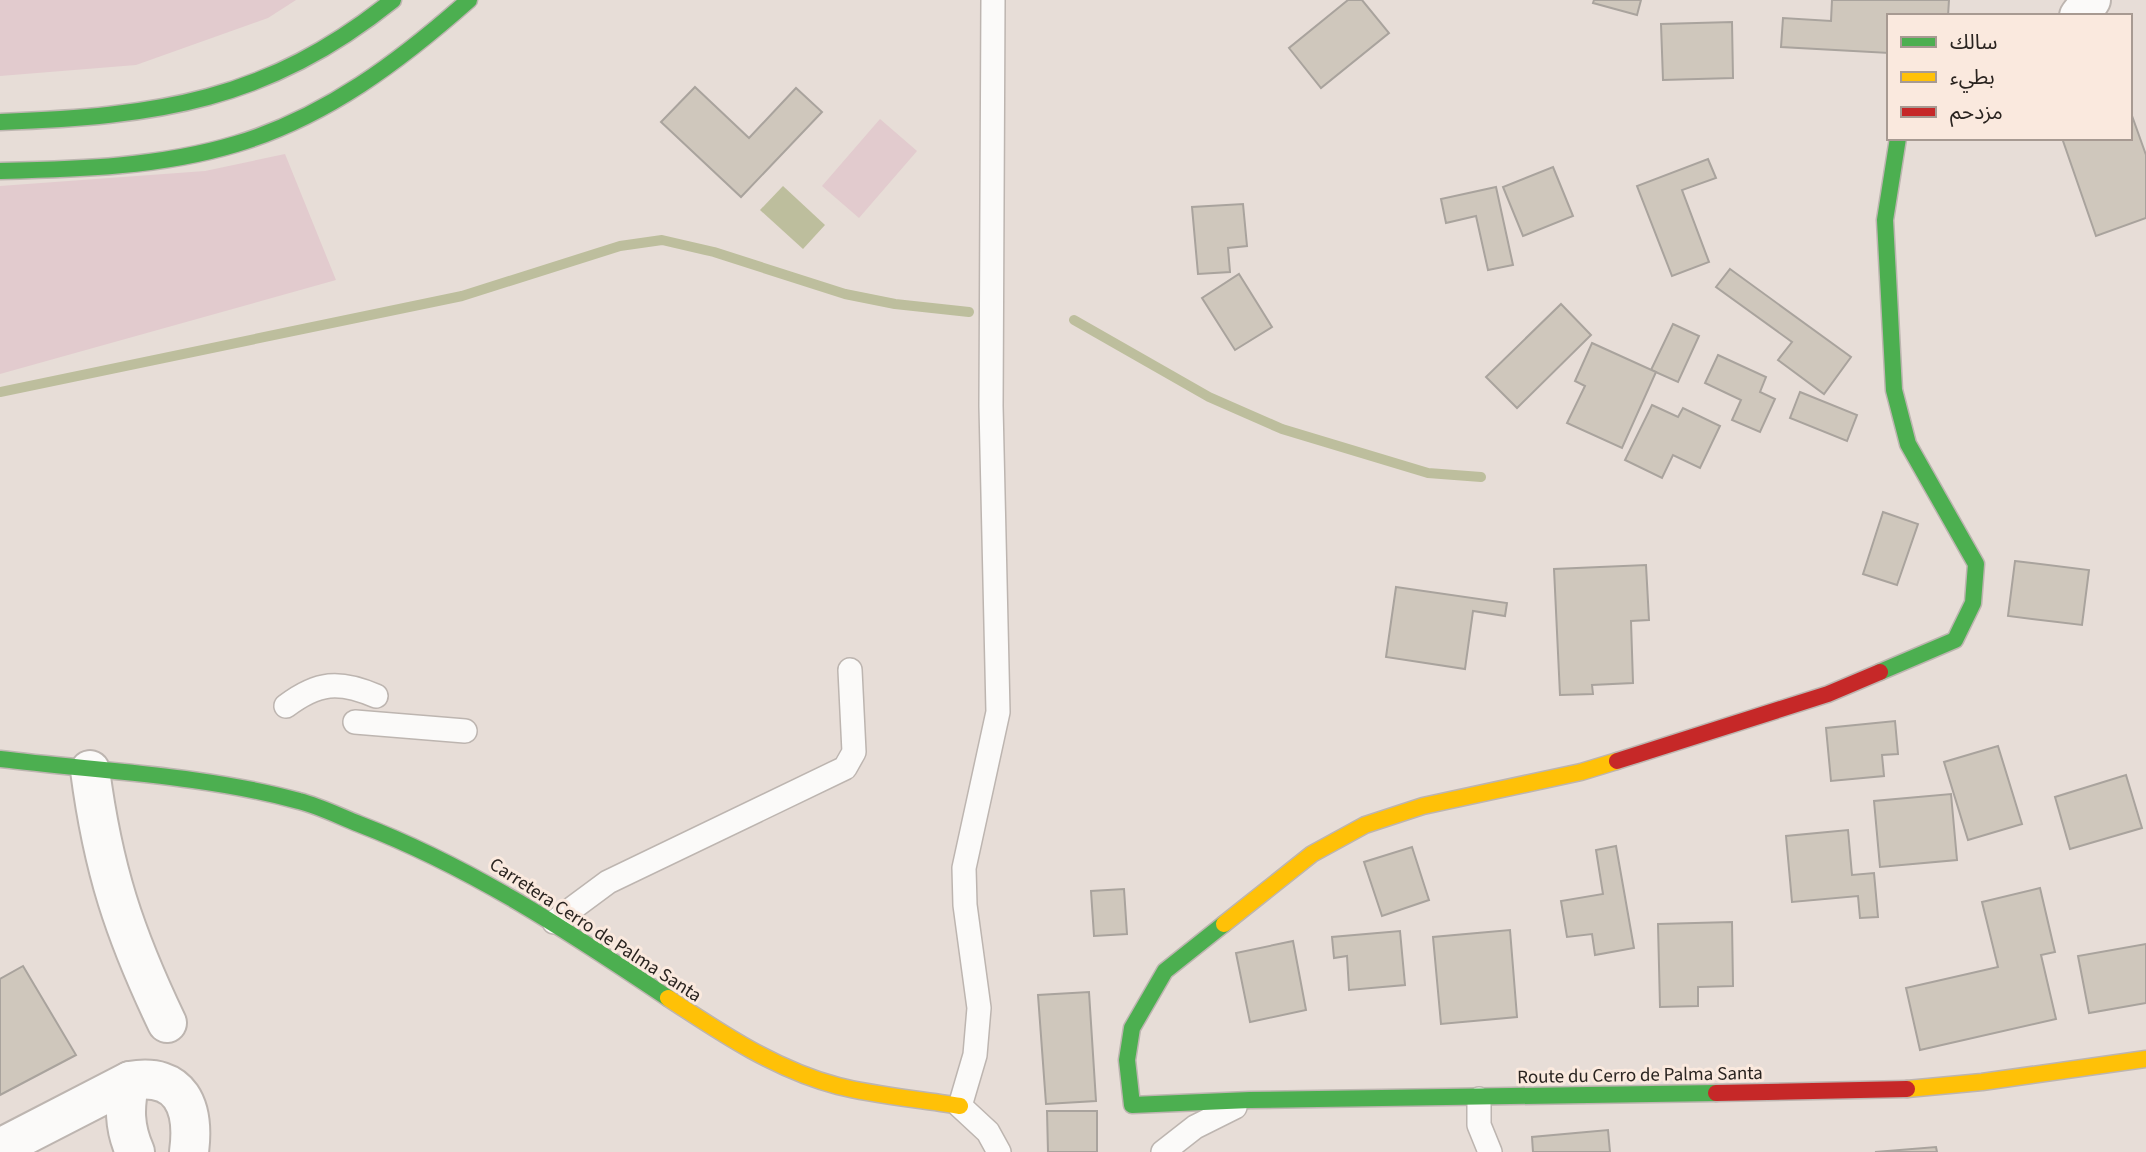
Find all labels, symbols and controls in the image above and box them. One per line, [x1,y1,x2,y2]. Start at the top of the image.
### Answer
legend [1887,14,2132,140]
text: سالك [1950,27,1997,57]
text: بطيء [1950,62,1995,93]
text: مزدحم [1950,97,2003,127]
street label: Carretera Cerro de Palma Santa [484,851,707,1009]
street label: Route du Cerro de Palma Santa [1517,1060,1763,1091]

